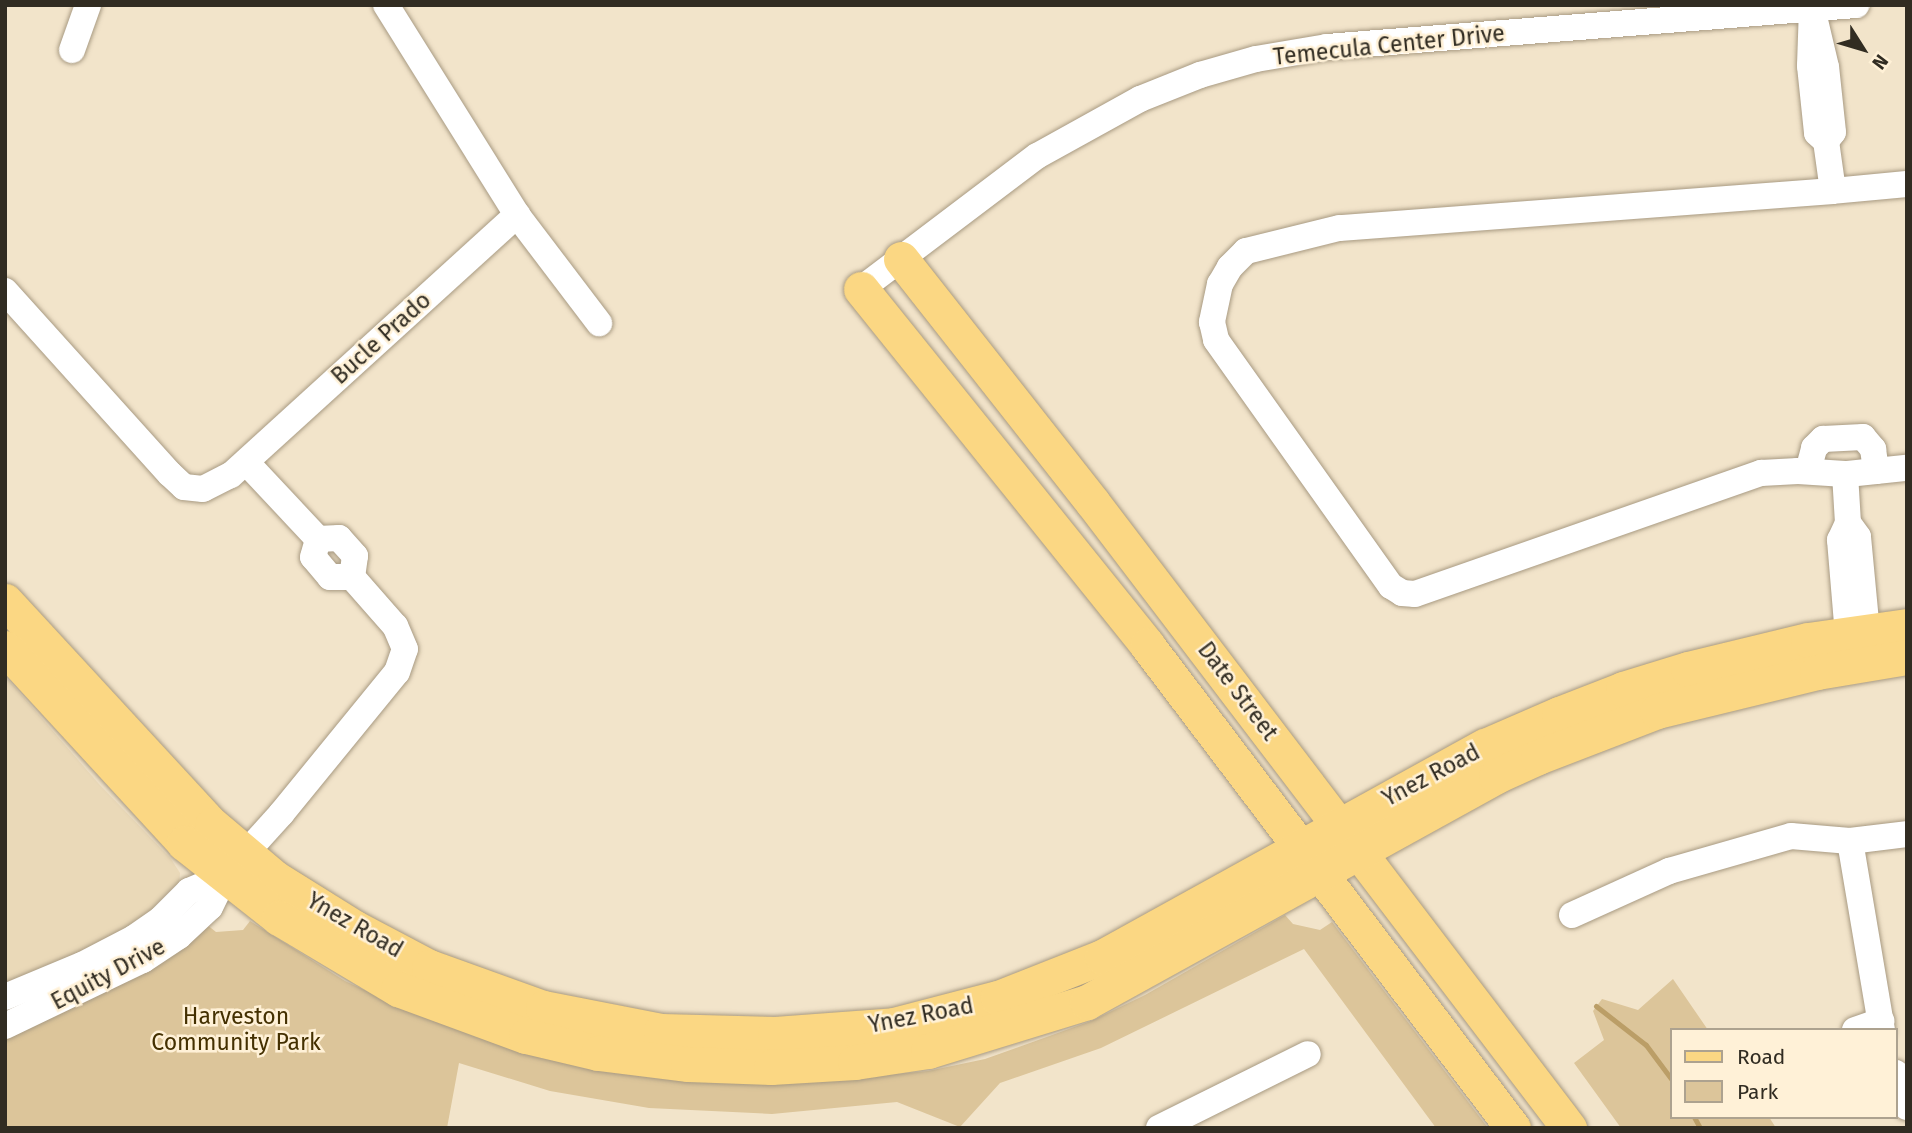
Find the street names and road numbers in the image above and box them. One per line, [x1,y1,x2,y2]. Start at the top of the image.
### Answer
street label: Temecula Center Drive [1272,19,1506,71]
street label: Bucle Prado [326,286,436,390]
street label: Date Street [1192,636,1284,746]
street label: Ynez Road [1377,738,1485,812]
street label: Ynez Road [302,886,408,964]
street label: Equity Drive [46,932,170,1016]
street label: Ynez Road [866,991,976,1039]

